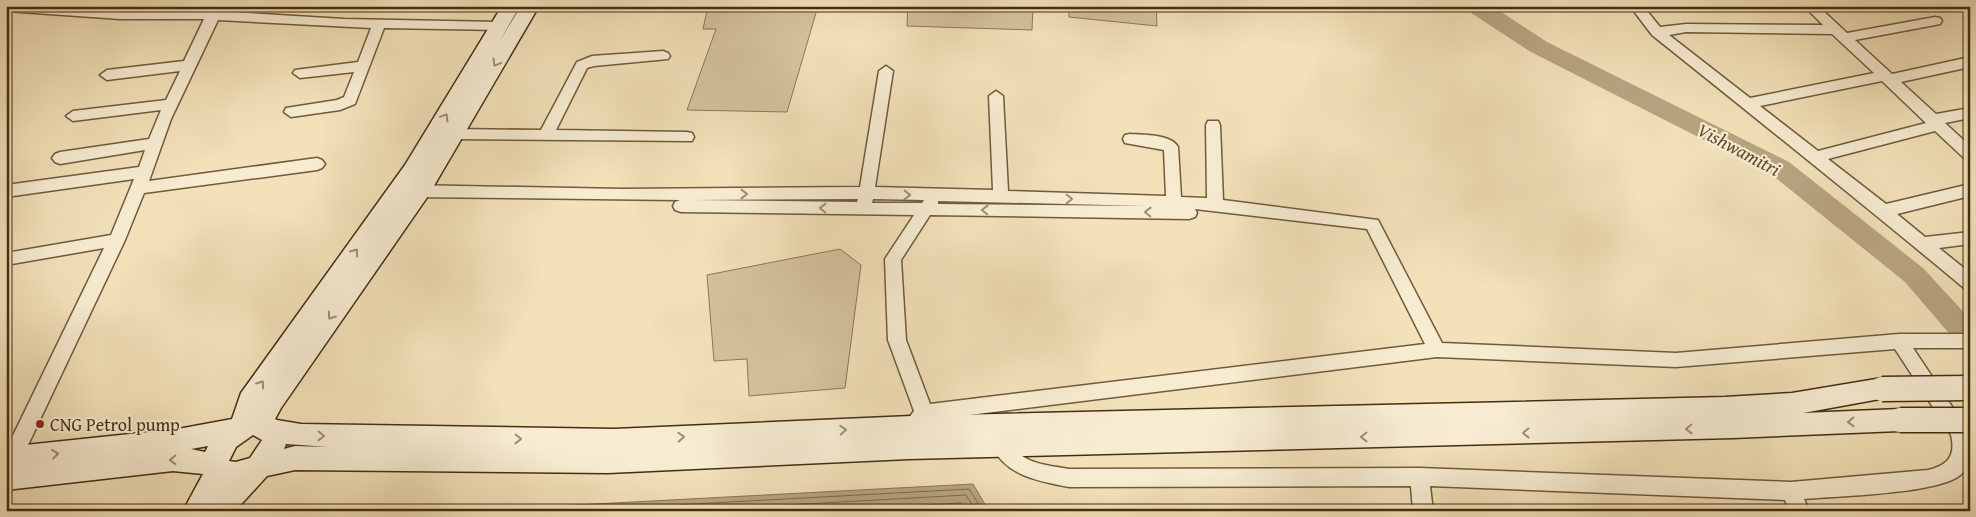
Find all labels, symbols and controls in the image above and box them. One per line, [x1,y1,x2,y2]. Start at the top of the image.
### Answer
one-way arrow [493,58,503,67]
one-way arrow [439,113,449,122]
water label: Vishwamitri [1692,115,1786,183]
one-way arrow [740,189,748,199]
one-way arrow [903,189,911,200]
one-way arrow [1066,194,1073,204]
one-way arrow [818,203,826,213]
one-way arrow [981,205,988,215]
one-way arrow [1143,207,1151,218]
one-way arrow [349,248,358,258]
one-way arrow [328,311,337,320]
one-way arrow [255,380,264,390]
place label: CNG Petrol pump [50,411,180,438]
one-way arrow [1847,417,1854,427]
marker: CNG Petrol pump [34,418,46,430]
one-way arrow [1684,423,1692,434]
one-way arrow [839,424,847,435]
one-way arrow [1522,427,1530,438]
one-way arrow [318,431,325,441]
one-way arrow [677,432,685,442]
one-way arrow [1359,432,1367,442]
one-way arrow [515,433,523,444]
one-way arrow [51,449,59,460]
one-way arrow [169,454,177,465]

